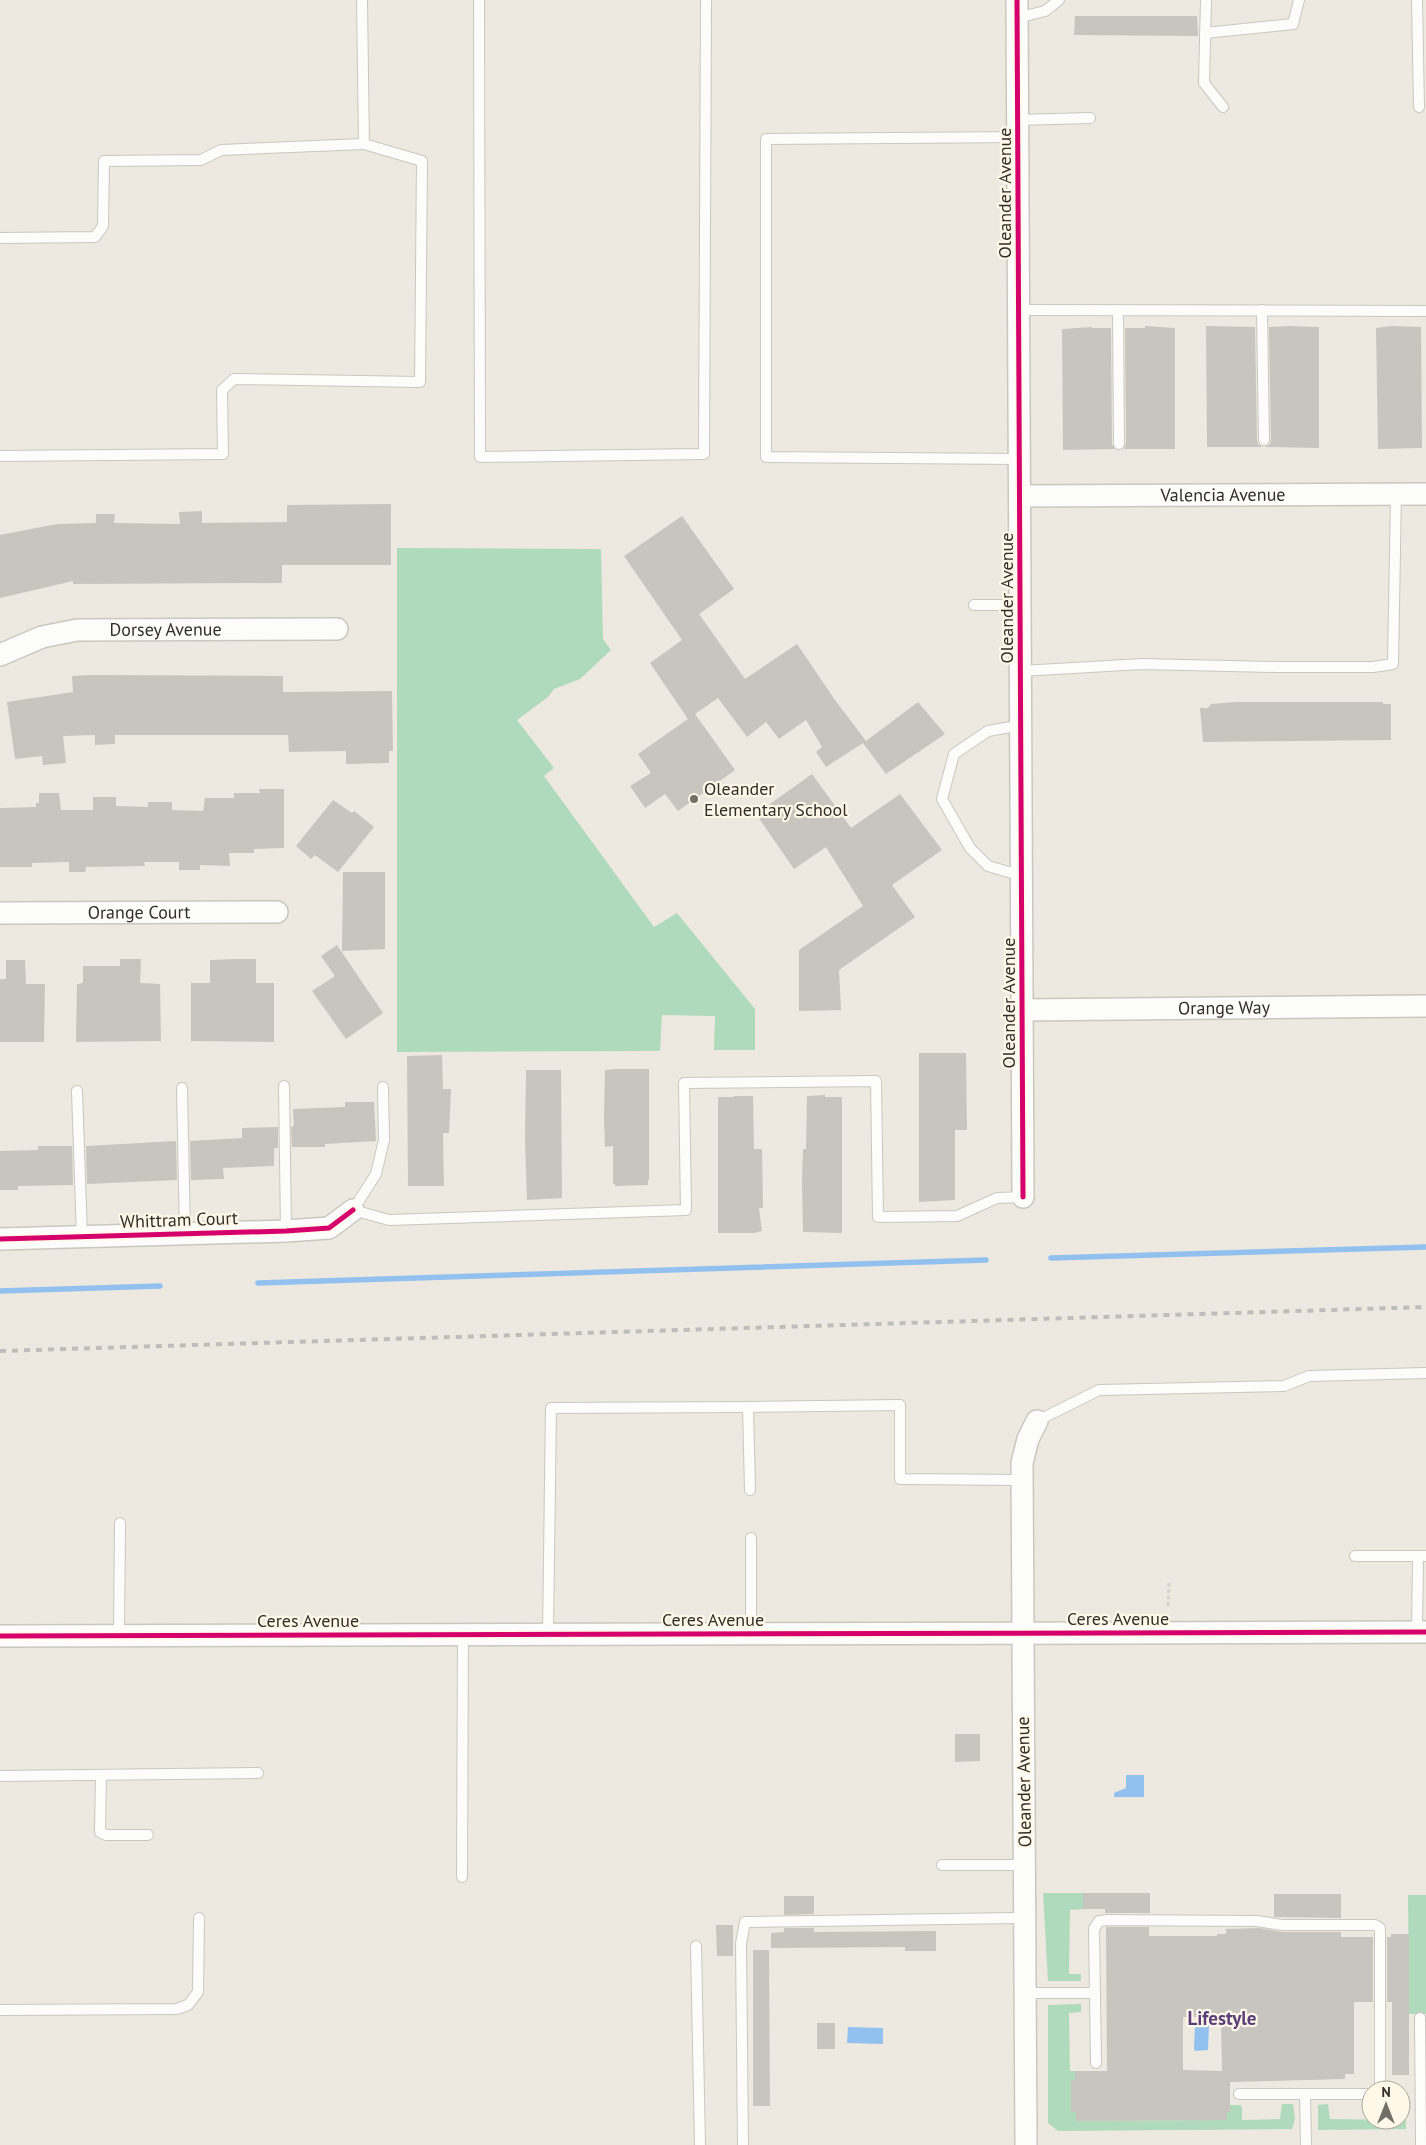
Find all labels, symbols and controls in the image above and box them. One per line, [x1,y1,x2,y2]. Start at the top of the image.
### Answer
street label: Oleander Avenue [993,128,1016,258]
street label: Valencia Avenue [1159,483,1286,506]
street label: Oleander Avenue [995,533,1018,663]
street label: Dorsey Avenue [109,617,222,641]
place label: Oleander Elementary School [704,777,848,821]
marker: Oleander Elementary School [688,793,700,805]
street label: Orange Court [88,900,190,924]
street label: Oleander Avenue [997,938,1020,1068]
street label: Orange Way [1178,996,1271,1019]
street label: Whittram Court [120,1206,238,1233]
street label: Ceres Avenue [1067,1607,1169,1630]
street label: Ceres Avenue [662,1608,764,1631]
street label: Ceres Avenue [257,1609,359,1632]
street label: Oleander Avenue [1011,1716,1036,1848]
district label: Lifestyle [1187,2006,1257,2030]
north arrow [1361,2080,1411,2130]
text: N [1381,2083,1391,2101]

